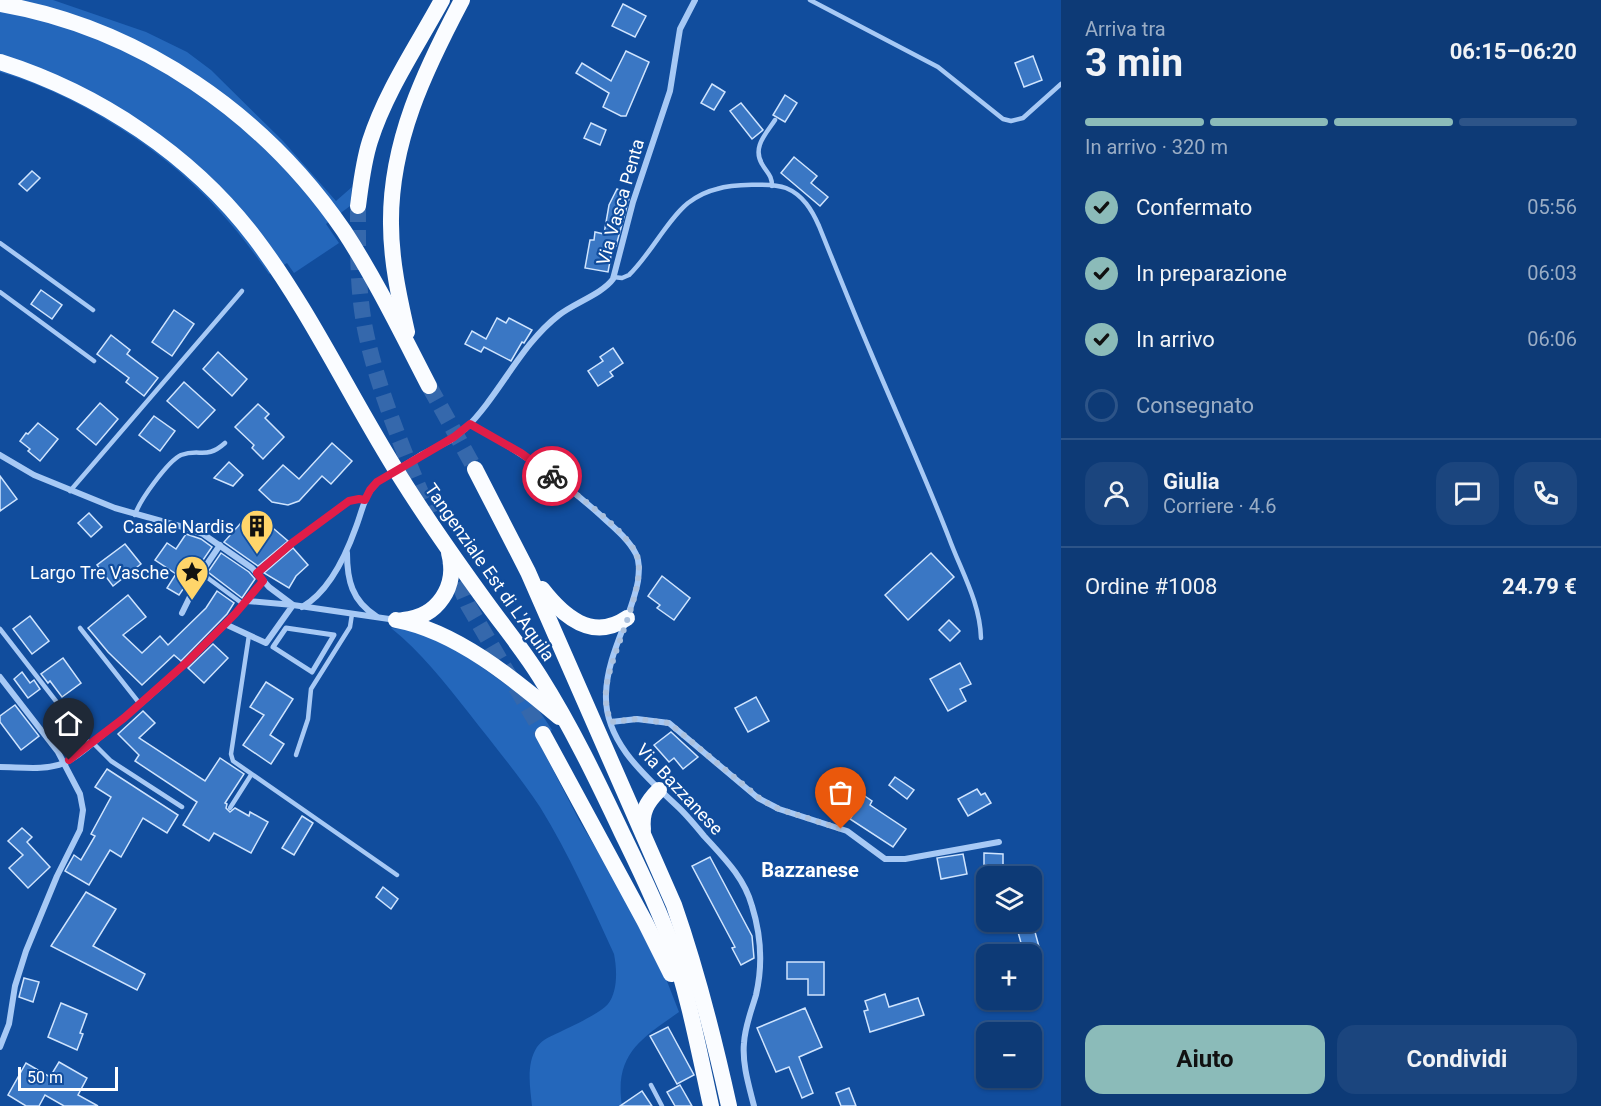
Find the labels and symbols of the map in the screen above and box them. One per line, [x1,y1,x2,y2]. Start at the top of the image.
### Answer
street label: Via Vasca Penta [592,136,648,268]
courier [522,446,582,506]
street label: Tangenziale Est di L'Aquila [421,479,559,665]
building icon: Casale Nardis [239,508,275,555]
place label: Casale Nardis [123,516,234,537]
place icon: Largo Tre Vasche [174,554,210,601]
place label: Largo Tre Vasche [30,562,169,583]
pin [43,698,94,760]
street label: Via Bazzanese [632,739,728,839]
pin [815,767,866,829]
district label: Bazzanese [761,858,859,882]
scale bar [18,1064,118,1092]

